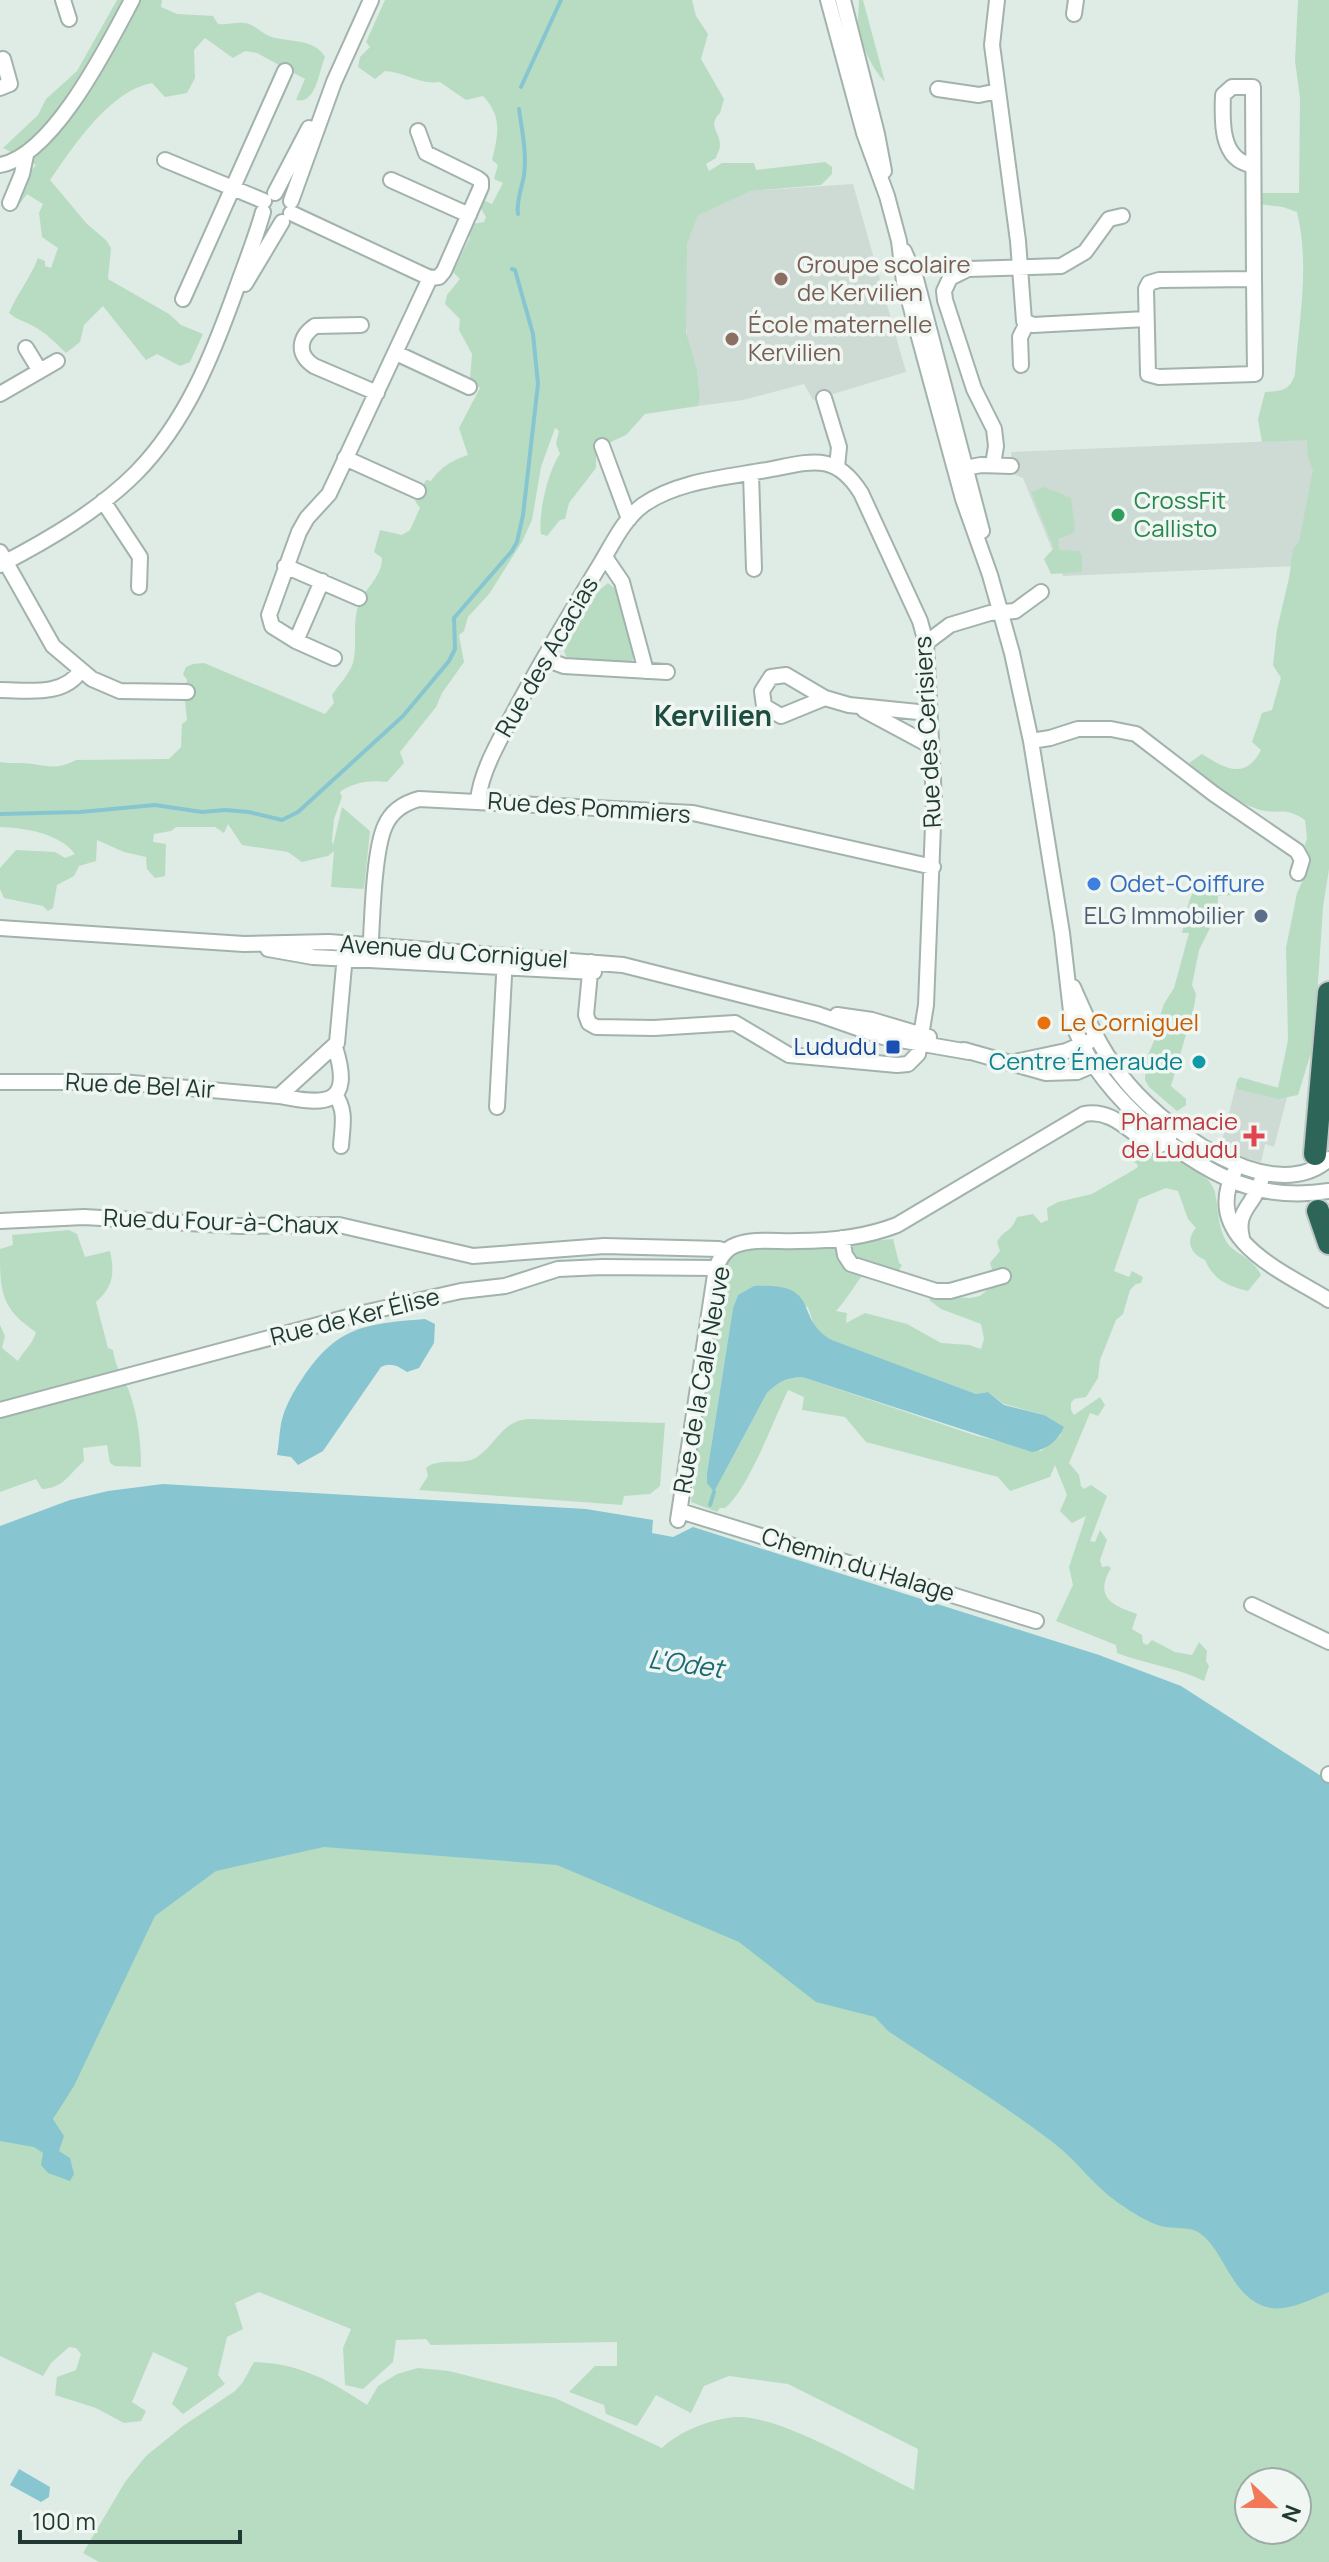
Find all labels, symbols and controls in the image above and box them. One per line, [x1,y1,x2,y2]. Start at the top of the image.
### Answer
place label: Groupe scolaire de Kervilien [797,247,971,308]
marker: Groupe scolaire de Kervilien [772,270,790,288]
place label: École maternelle Kervilien [748,307,932,368]
marker: École maternelle Kervilien [723,330,741,348]
place label: CrossFit Callisto [1134,483,1226,544]
marker: CrossFit Callisto [1109,506,1127,524]
street label: Rue des Acacias [486,570,605,742]
street label: Rue des Cerisiers [905,635,948,829]
district label: Kervilien [654,696,772,734]
street label: Rue des Pommiers [486,783,692,830]
place label: Odet-Coiffure [1110,866,1265,899]
marker: Odet-Coiffure [1085,875,1103,893]
place label: ELG Immobilier [1084,898,1245,931]
marker: ELG Immobilier [1252,907,1270,925]
street label: Avenue du Corniguel [339,926,569,975]
place label: Le Corniguel [1060,1005,1199,1038]
marker: Le Corniguel [1035,1014,1053,1032]
place label: Lududu [794,1029,877,1062]
marker: Lududu [884,1038,902,1056]
place label: Centre Émeraude [989,1044,1183,1077]
marker: Centre Émeraude [1190,1053,1208,1071]
street label: Rue de Bel Air [64,1064,216,1105]
place label: Pharmacie de Lududu [1121,1104,1238,1165]
marker: Pharmacie de Lududu [1245,1127,1263,1145]
street label: Rue du Four-à-Chaux [103,1200,340,1241]
street label: Rue de la Cale Neuve [664,1263,737,1496]
street label: Rue de Ker Élise [266,1279,443,1353]
street label: Chemin du Halage [758,1519,959,1609]
water label: L'Odet [646,1640,729,1686]
north arrow [1233,2466,1313,2546]
scale bar [20,2494,240,2544]
text: N [1275,2501,1308,2526]
text: 100 m [32,2504,96,2537]

